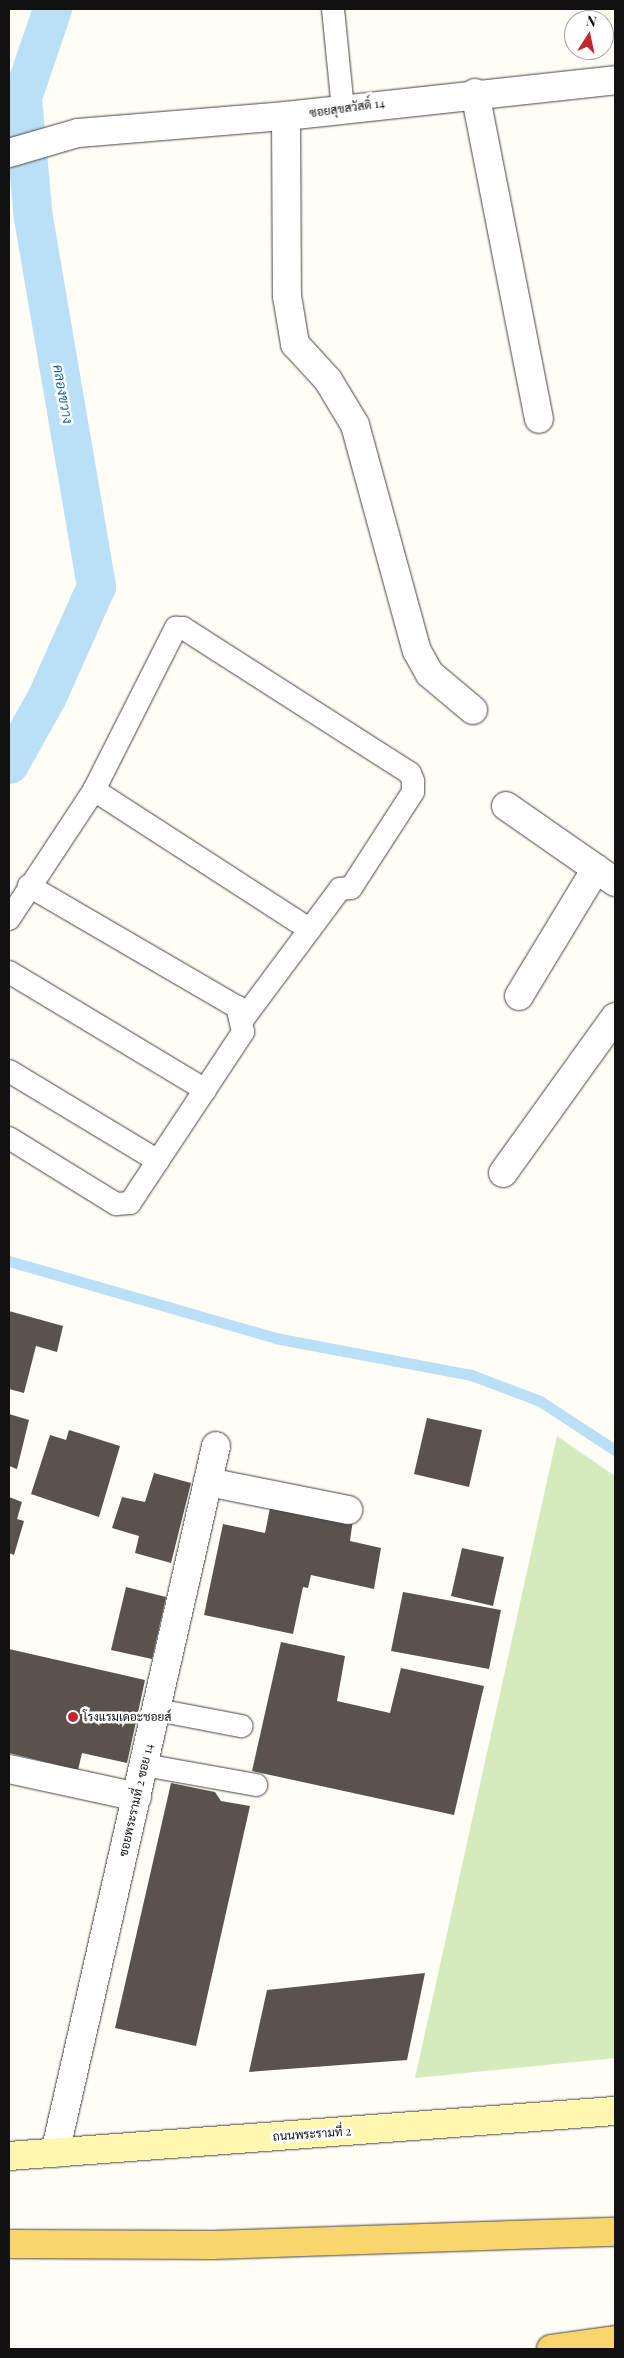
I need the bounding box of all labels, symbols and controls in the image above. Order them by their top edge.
north arrow [564,10,614,60]
text: N [585,10,598,31]
street label: ซอยสุขสวัสดิ์ 14 [308,96,386,120]
water label: คลองขวาง [50,363,76,425]
place label: โรงแรมเดอะชอยส์ [83,1710,171,1724]
marker: โรงแรมเดอะชอยส์ [67,1711,79,1723]
street label: ซอยพระรามที่ 2 ซอย 14 [116,1742,156,1858]
street label: ถนนพระรามที่ 2 [272,2124,352,2144]

